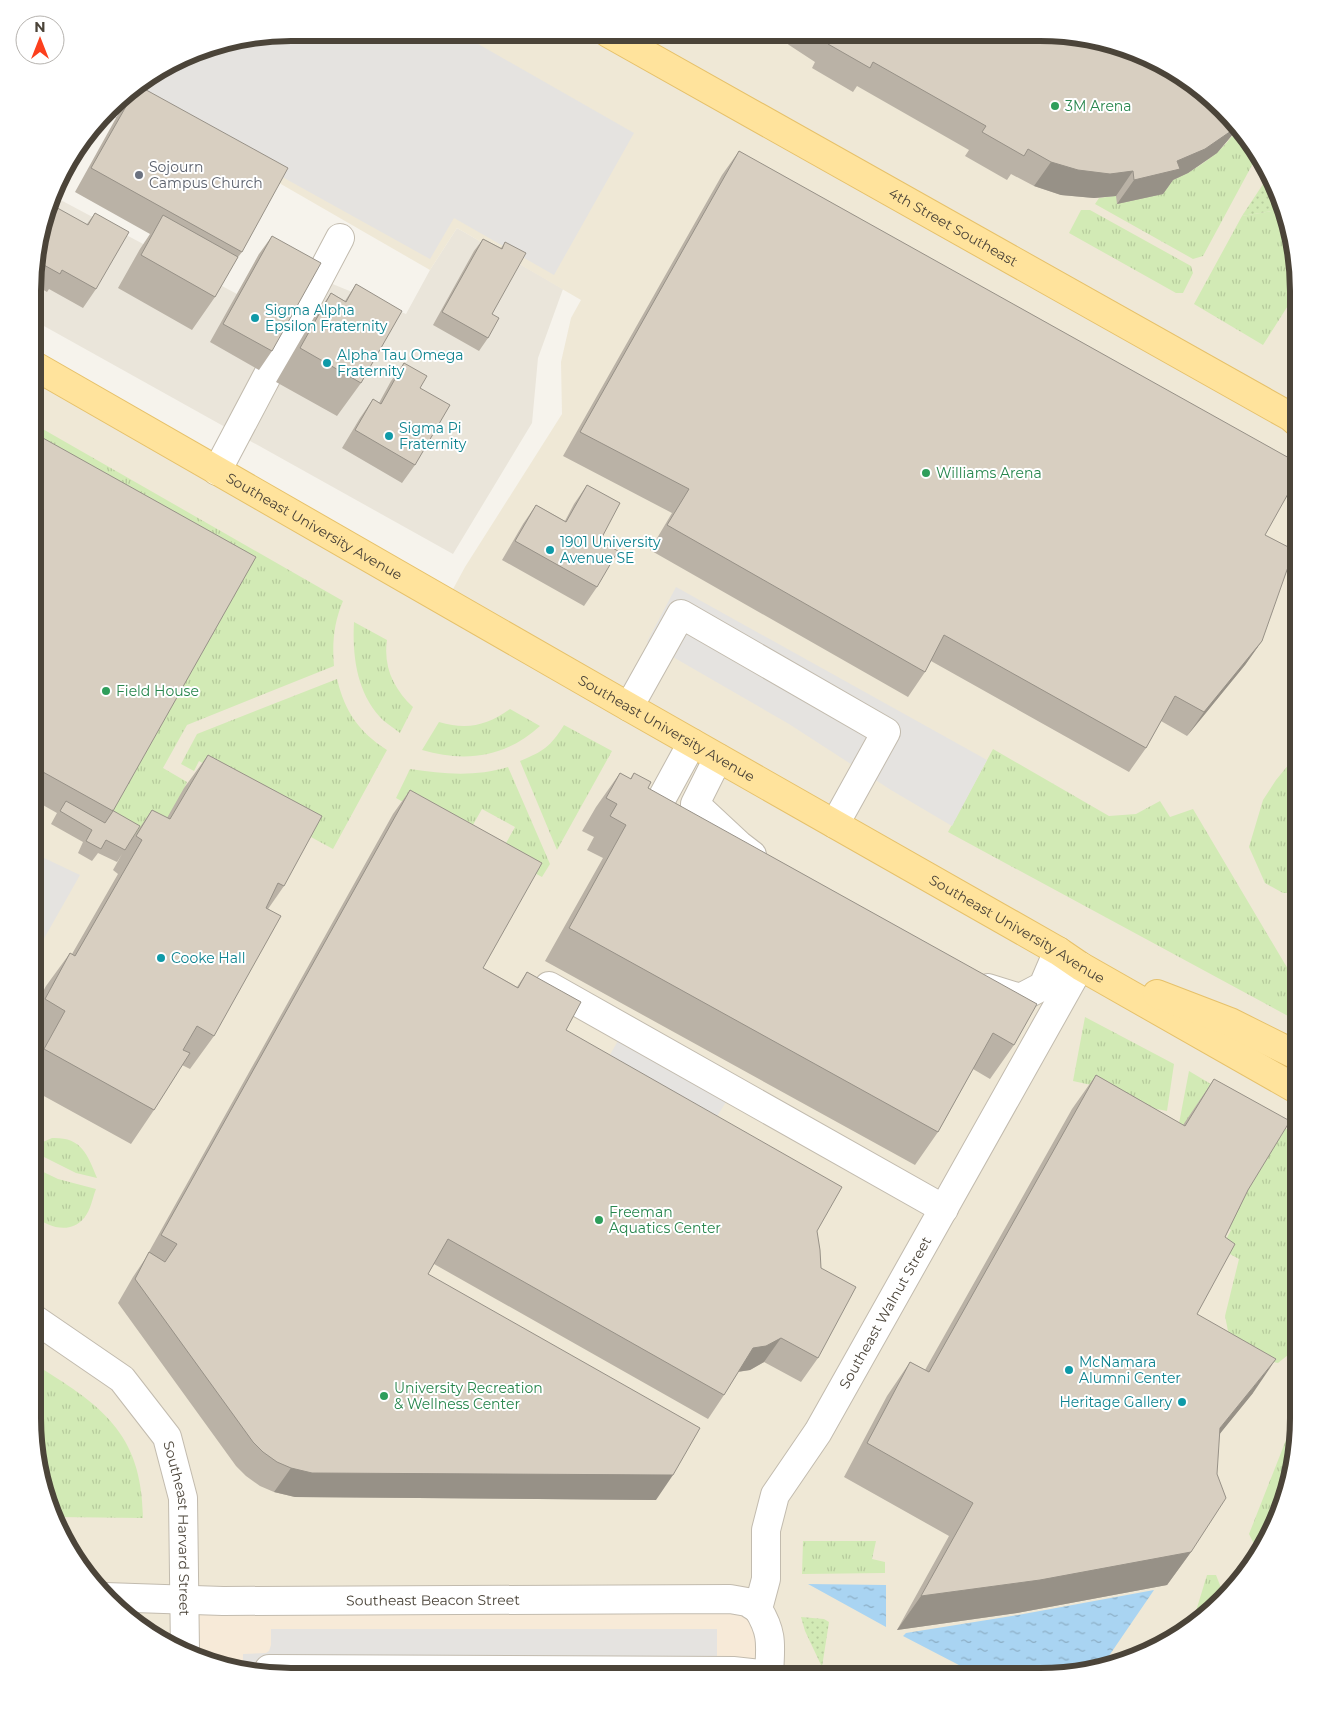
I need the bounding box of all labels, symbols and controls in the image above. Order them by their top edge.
north arrow [15,15,65,65]
text: N [34,18,46,36]
place label: 3M Arena [1065,97,1132,115]
marker: 3M Arena [1049,100,1061,112]
place label: Sojourn Campus Church [149,158,263,192]
marker: Sojourn Campus Church [133,169,145,181]
street label: 4th Street Southeast [886,184,1021,271]
place label: Sigma Alpha Epsilon Fraternity [265,301,388,335]
marker: Sigma Alpha Epsilon Fraternity [249,312,261,324]
place label: Alpha Tau Omega Fraternity [337,346,464,380]
marker: Alpha Tau Omega Fraternity [321,357,333,369]
place label: Sigma Pi Fraternity [399,419,467,453]
marker: Sigma Pi Fraternity [383,430,395,442]
place label: Williams Arena [936,464,1042,482]
marker: Williams Arena [920,467,932,479]
street label: Southeast University Avenue [223,469,406,584]
place label: 1901 University Avenue SE [560,533,661,567]
marker: 1901 University Avenue SE [544,544,556,556]
street label: Southeast University Avenue [575,671,758,786]
place label: Field House [116,682,199,700]
marker: Field House [100,685,112,697]
street label: Southeast University Avenue [926,871,1108,987]
place label: Cooke Hall [171,949,246,967]
marker: Cooke Hall [155,952,167,964]
place label: Freeman Aquatics Center [609,1203,721,1237]
marker: Freeman Aquatics Center [593,1214,605,1226]
street label: Southeast Walnut Street [835,1233,935,1392]
place label: McNamara Alumni Center [1079,1353,1181,1387]
marker: McNamara Alumni Center [1063,1364,1075,1376]
place label: University Recreation & Wellness Center [394,1379,543,1413]
marker: University Recreation & Wellness Center [378,1390,390,1402]
place label: Heritage Gallery [1059,1393,1172,1411]
marker: Heritage Gallery [1176,1396,1188,1408]
street label: Southeast Harvard Street [159,1439,194,1616]
street label: Southeast Beacon Street [346,1591,520,1610]

